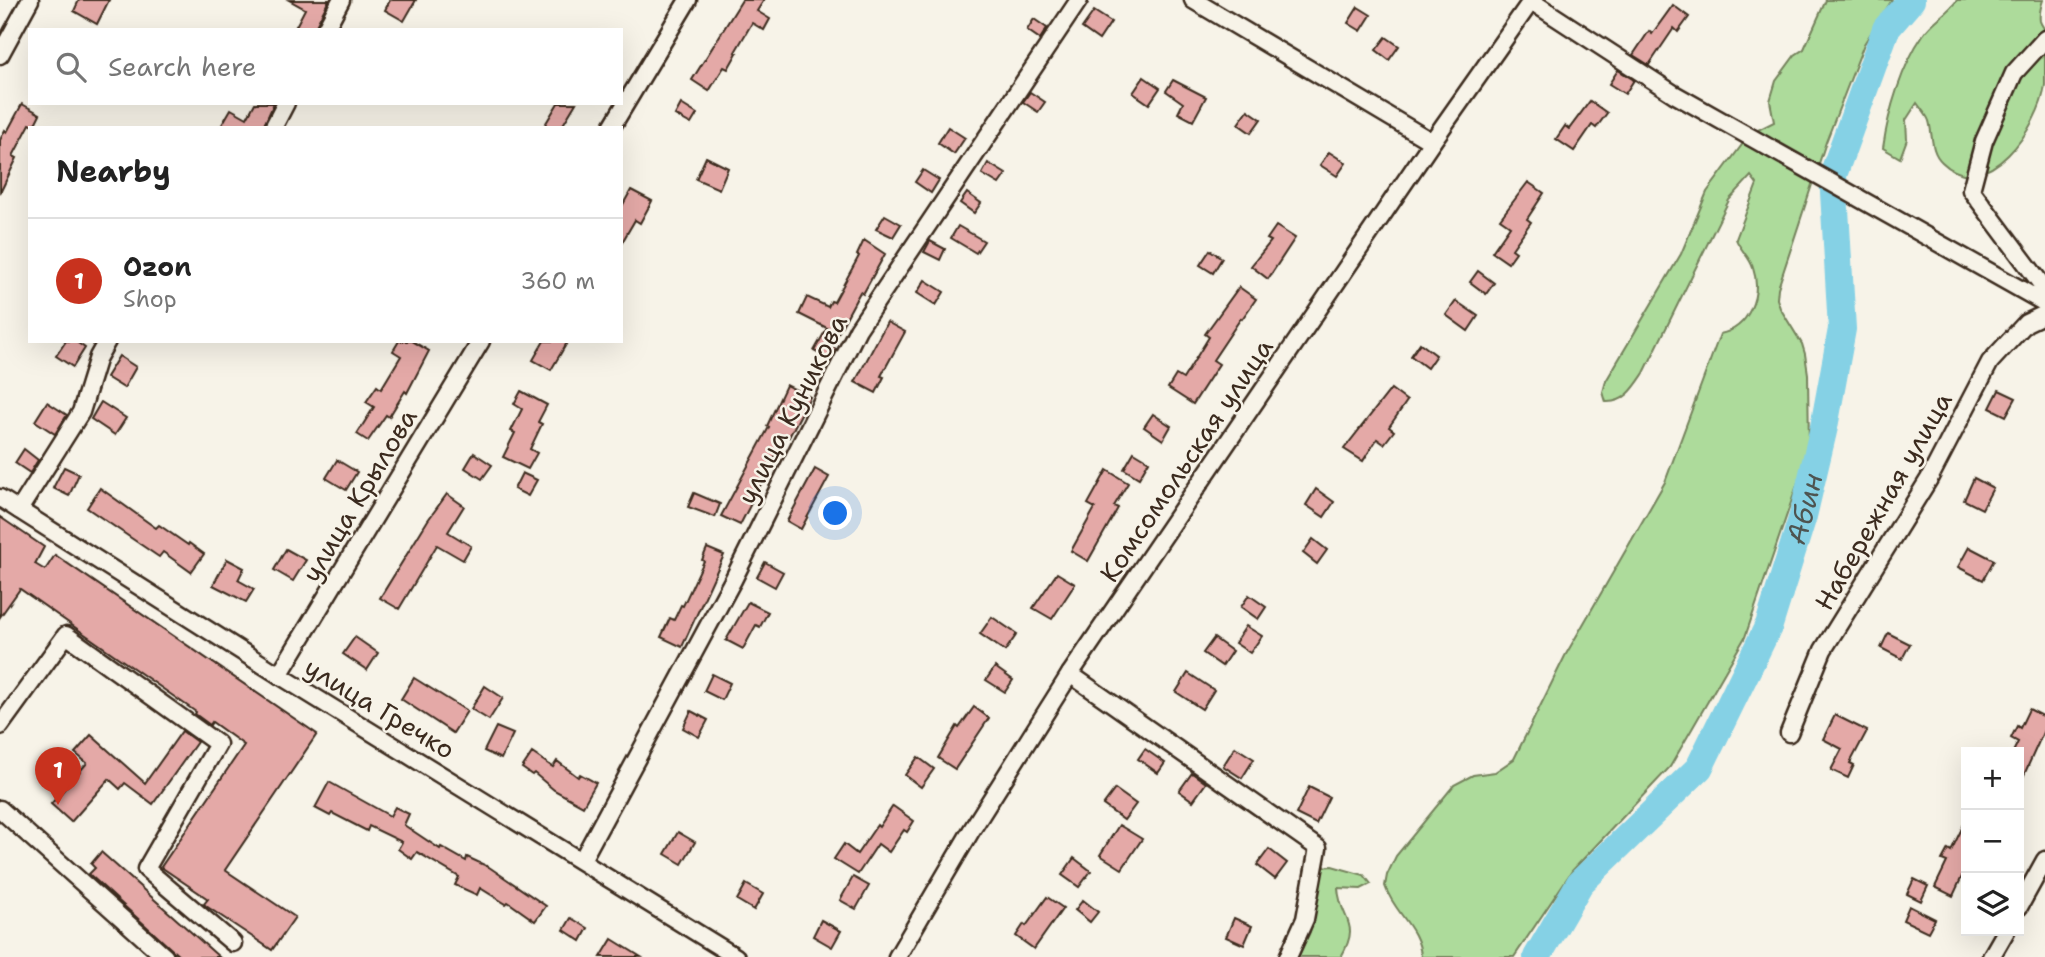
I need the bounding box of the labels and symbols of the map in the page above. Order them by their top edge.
street label: улица Куникова [729,308,855,510]
street label: Комсомольская улица [1091,331,1281,589]
street label: Набережная улица [1806,385,1960,617]
street label: улица Крылова [293,402,425,588]
water label: Абин [1776,469,1832,549]
your location [818,496,852,530]
street label: улица Гречко [298,649,462,767]
pin: 1 [35,747,81,805]

